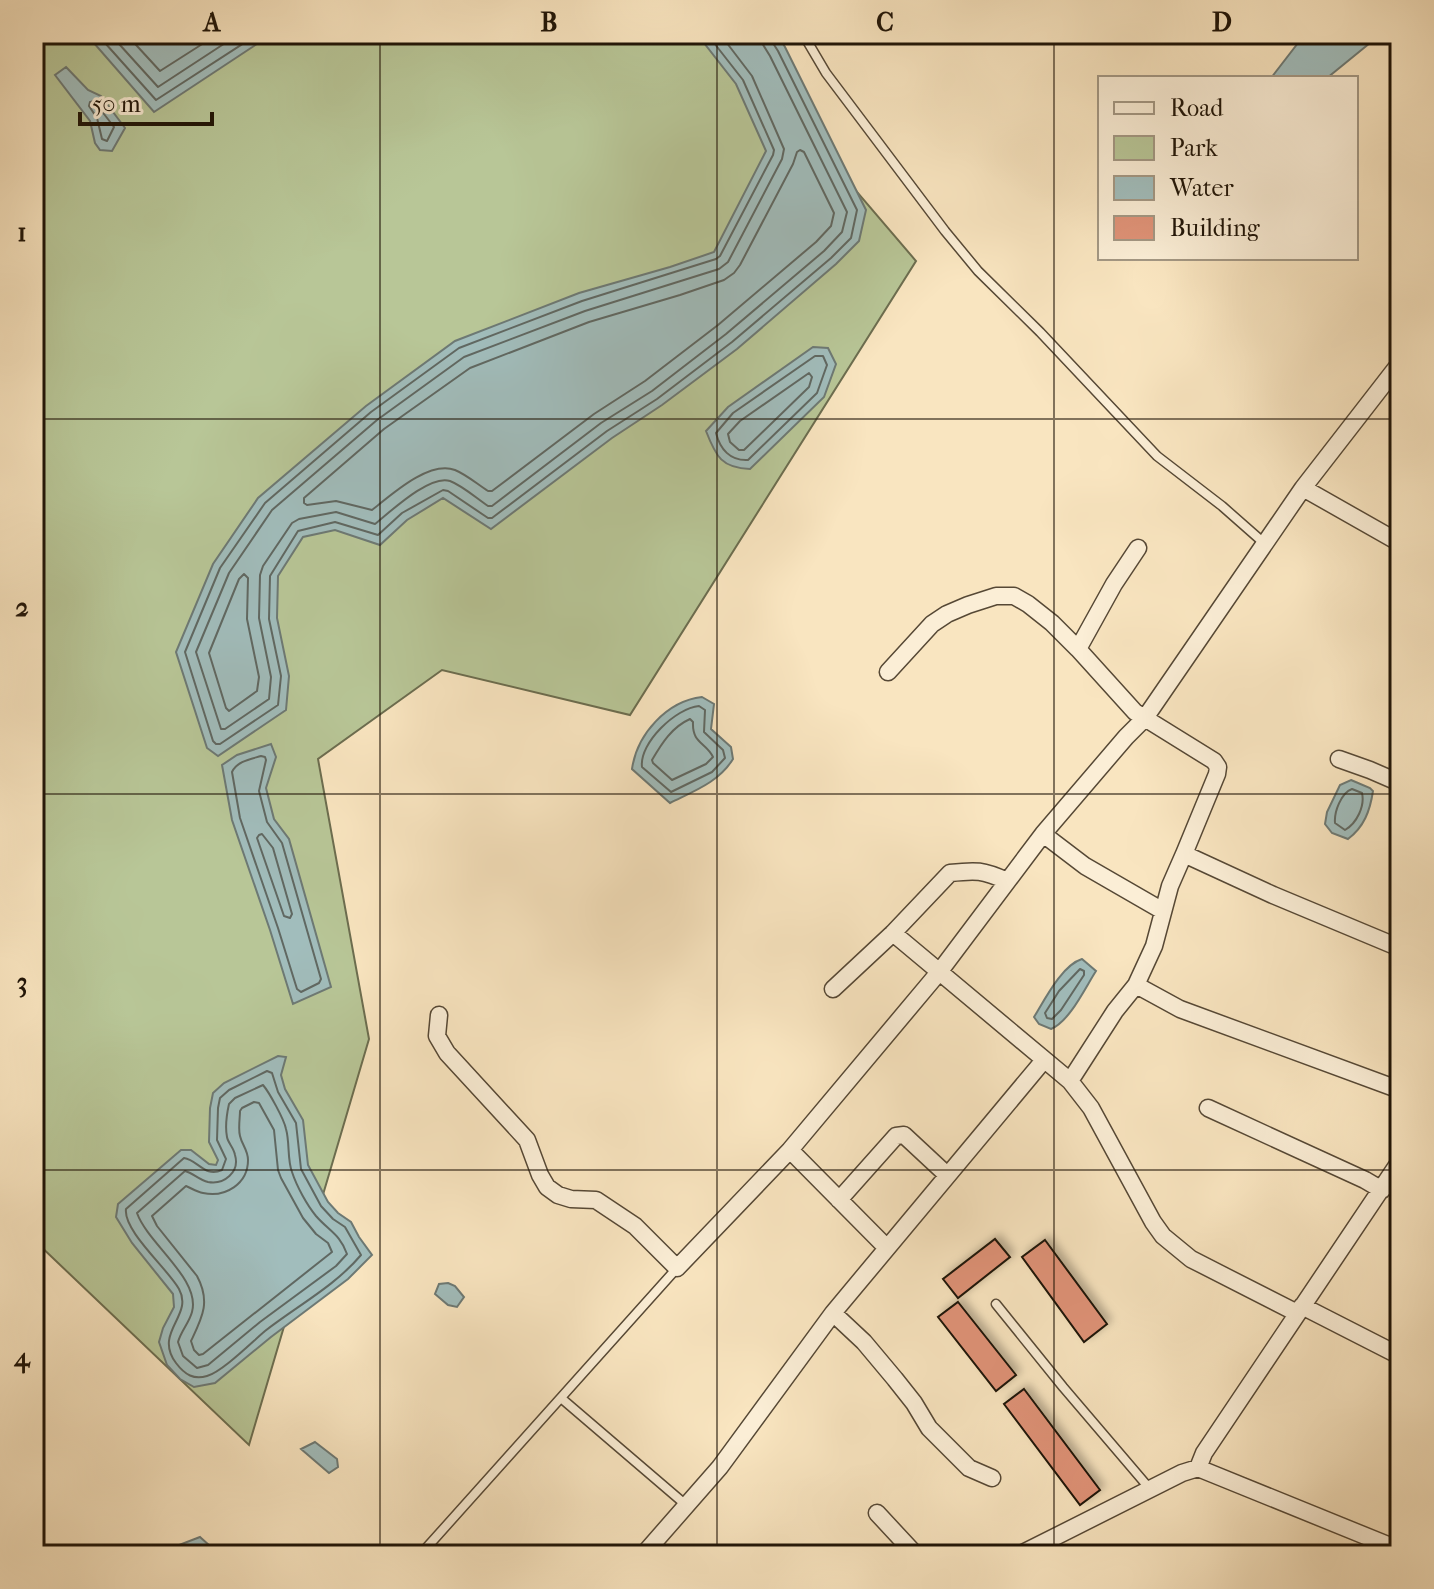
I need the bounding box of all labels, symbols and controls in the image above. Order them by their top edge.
text: A [202,7,222,38]
text: B [541,7,558,38]
text: C [876,7,894,38]
text: D [1212,7,1232,38]
scale bar [80,76,212,126]
legend [1098,76,1358,260]
text: 50 m [92,90,141,118]
text: Road [1170,94,1224,122]
text: Park [1170,134,1218,162]
text: Water [1169,174,1234,202]
text: Building [1170,214,1261,242]
text: 1 [17,217,27,248]
text: 2 [15,592,29,623]
text: 3 [17,967,27,998]
text: 4 [13,1342,31,1374]

